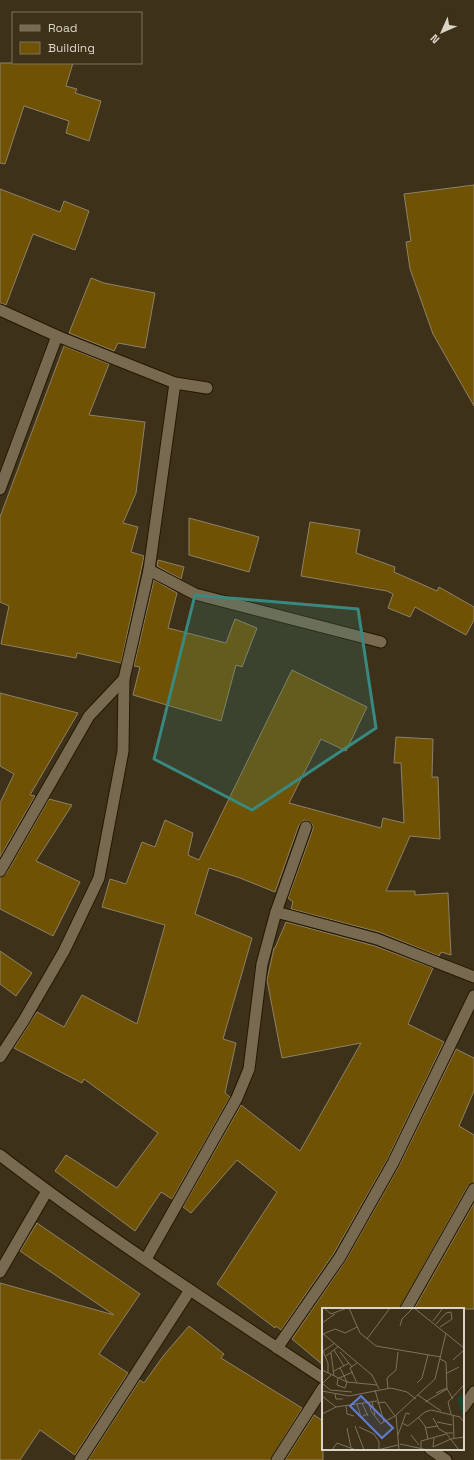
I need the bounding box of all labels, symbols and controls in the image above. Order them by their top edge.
legend [12,12,142,64]
north arrow [422,12,462,52]
text: Road [48,20,77,36]
text: N [427,32,442,47]
text: Building [48,40,95,56]
inset map [322,1308,464,1450]

